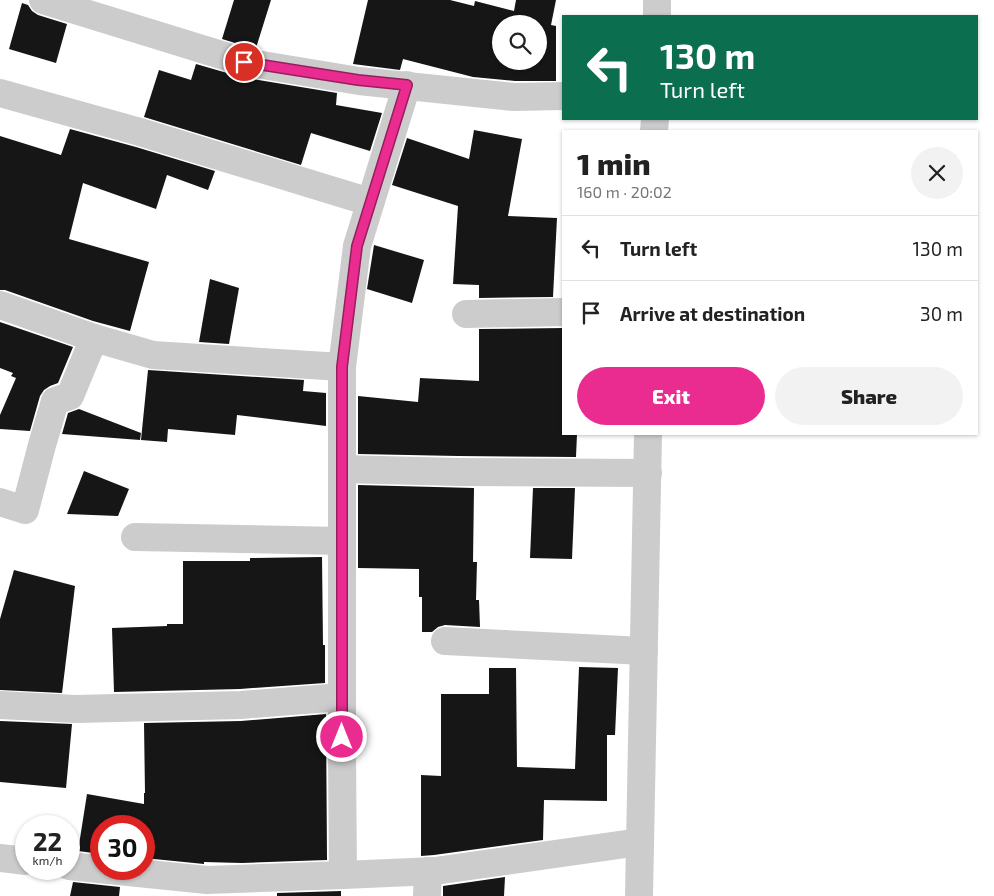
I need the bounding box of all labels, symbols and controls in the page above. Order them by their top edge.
map controls [492,15,547,70]
button: search [492,15,547,70]
text: 130 m [660,34,755,76]
icon: left [577,35,642,100]
pin [223,41,265,83]
icon: arrive [230,48,258,76]
text: Turn left [660,76,745,102]
text: 1 min [577,145,651,181]
button: close [911,147,963,199]
text: 160 m · 20:02 [577,182,672,201]
icon: left [577,234,605,262]
text: Turn left [620,237,697,260]
text: 130 m [913,237,963,260]
icon: arrive [577,299,605,327]
text: Arrive at destination [620,302,805,325]
text: 30 m [920,302,963,325]
button: Exit [577,367,765,425]
button: Share [775,367,963,425]
position arrow [315,710,367,762]
speed limit sign: 30 [90,815,155,880]
text: 22 [33,826,62,856]
text: km/h [33,853,62,867]

